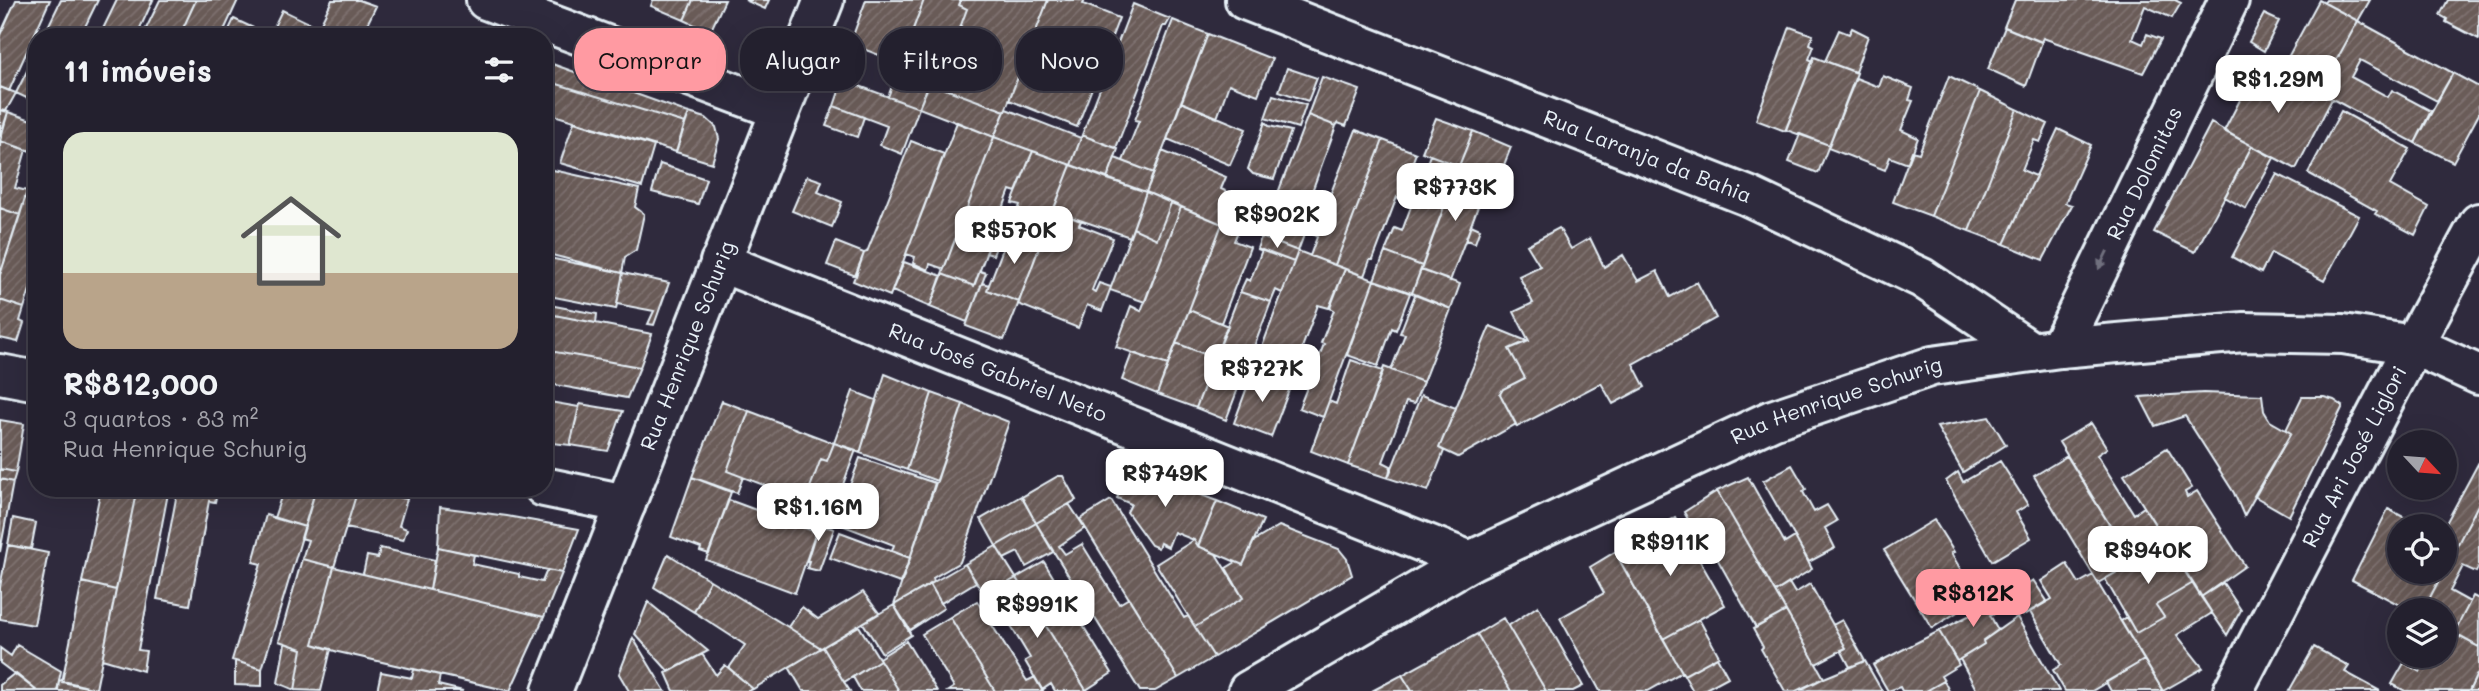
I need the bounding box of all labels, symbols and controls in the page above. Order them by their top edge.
chip: Comprar [574,28,726,91]
chip: Alugar [740,28,865,91]
chip: Filtros [879,28,1002,91]
chip: Novo [1016,28,1123,91]
text: 11 imóveis [63,50,212,90]
icon: filters [480,51,518,89]
pin: R$1.29M [2213,55,2343,115]
text: R$1.29M [2232,63,2324,93]
street label: Rua Dolomitas [2100,102,2187,244]
street label: Rua Laranja da Bahia [1540,103,1756,208]
pin: R$773K [1398,164,1512,223]
text: R$773K [1413,171,1497,201]
icon: home [228,178,354,304]
pin: R$902K [1220,190,1334,250]
text: R$902K [1234,198,1320,228]
pin: R$570K [957,206,1071,266]
text: R$570K [971,214,1057,244]
street label: Rua Henrique Schurig [633,237,740,454]
one-way arrow [2097,250,2108,270]
street label: Rua José Gabriel Neto [885,316,1112,427]
pin: R$727K [1205,344,1319,404]
street label: Rua Henrique Schurig [1726,350,1944,449]
text: R$727K [1220,352,1304,382]
street label: Rua Ari José Liglori [2295,361,2412,552]
text: R$812,000 [63,363,218,403]
text: 3 quartos · 83 m² [63,403,259,433]
north arrow [2387,430,2457,500]
map controls [2387,430,2457,668]
text: Rua Henrique Schurig [63,433,307,463]
pin: R$749K [1108,449,1222,509]
text: R$749K [1122,457,1208,487]
pin: R$1.16M [753,484,883,543]
text: R$1.16M [773,491,863,521]
button: locate [2387,514,2457,584]
pin: R$911K [1613,518,1727,578]
text: R$911K [1630,526,1710,556]
pin: R$940K [2091,526,2205,586]
text: R$940K [2104,534,2192,564]
pin: R$812K [1916,570,2030,629]
text: R$812K [1932,577,2014,607]
pin: R$991K [980,580,1094,640]
text: R$991K [995,588,1079,618]
button: layers [2387,598,2457,668]

